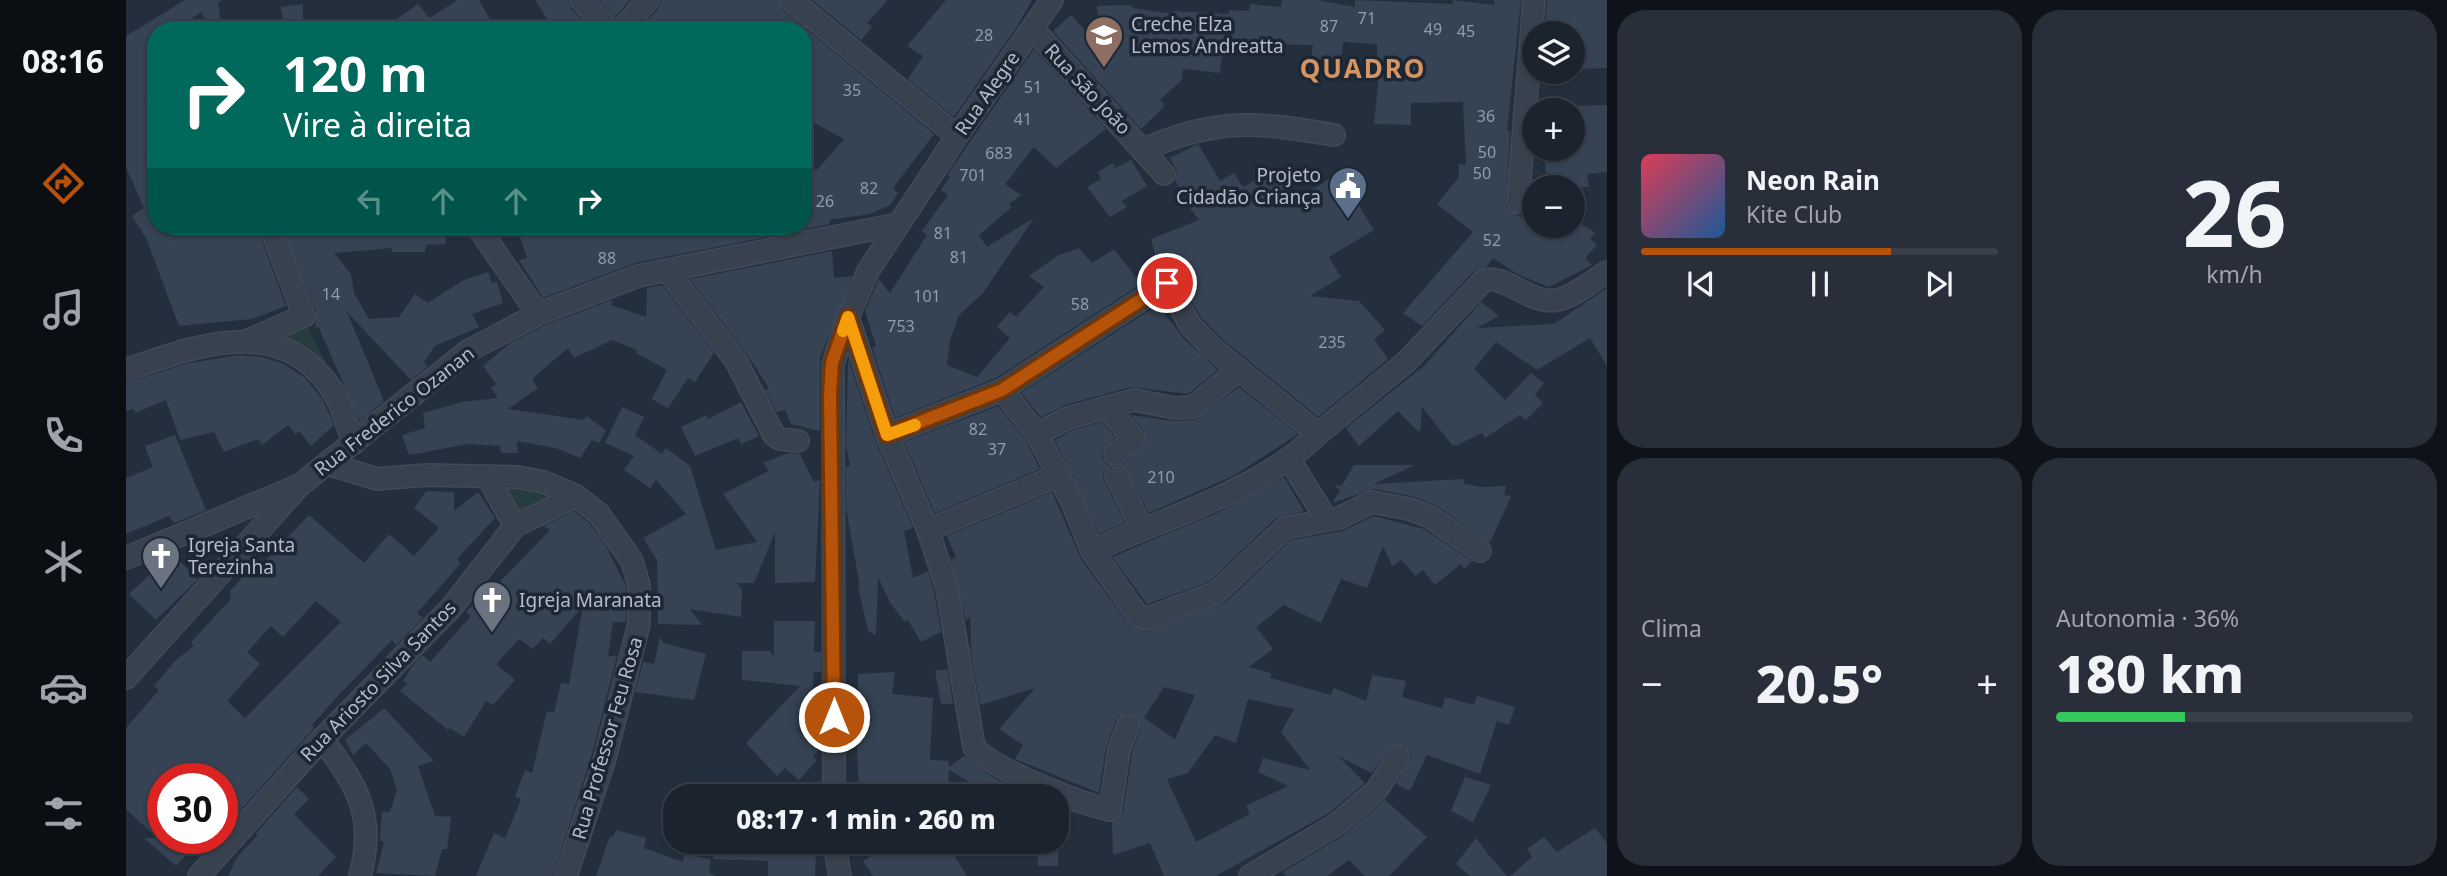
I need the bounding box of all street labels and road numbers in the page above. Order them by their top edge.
street label: Rua São João [1039,38,1137,140]
street label: Rua Alegre [949,46,1025,140]
street label: Rua Frederico Ozanan [309,340,479,482]
street label: Rua Ariosto Silva Santos [294,595,462,767]
street label: Rua Professor Feu Rosa [566,634,648,842]

